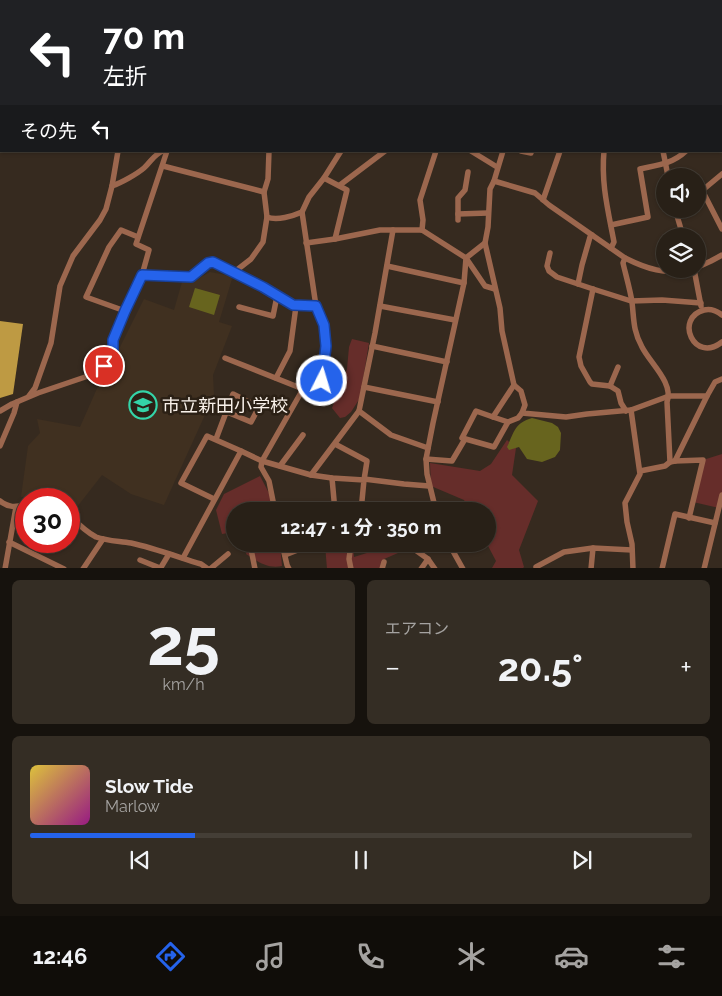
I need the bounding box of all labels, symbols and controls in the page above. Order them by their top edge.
text: 70 m [103,16,185,57]
icon: left [20,20,85,85]
text: 左折 [103,63,147,89]
icon: left [87,115,115,143]
text: その先 [20,120,77,142]
map controls [656,168,706,278]
button: sound [656,168,706,218]
button: layers [656,228,706,278]
pin [83,345,125,387]
icon: arrive [90,352,118,380]
position arrow [295,354,347,406]
school or university icon: 市立新田小学校 [128,390,158,420]
place label: 市立新田小学校 [162,395,288,416]
speed limit sign: 30 [15,488,80,553]
text: 12:47 · 1 分 · 350 m [280,516,442,538]
text: 25 [147,604,220,680]
text: エアコン [385,619,449,638]
text: 20.5° [498,645,583,690]
text: − [385,651,400,684]
text: + [680,651,692,684]
text: km/h [162,675,205,694]
text: Slow Tide [105,775,194,797]
text: Marlow [105,797,160,816]
icon: previous [126,846,154,874]
icon: pause [347,846,375,874]
icon: next [568,846,596,874]
icon: directions [153,939,188,974]
icon: music [253,939,288,974]
icon: phone [353,939,388,974]
icon: climate [454,939,489,974]
icon: car [554,939,589,974]
icon: filters [654,939,689,974]
text: 12:46 [33,943,87,969]

